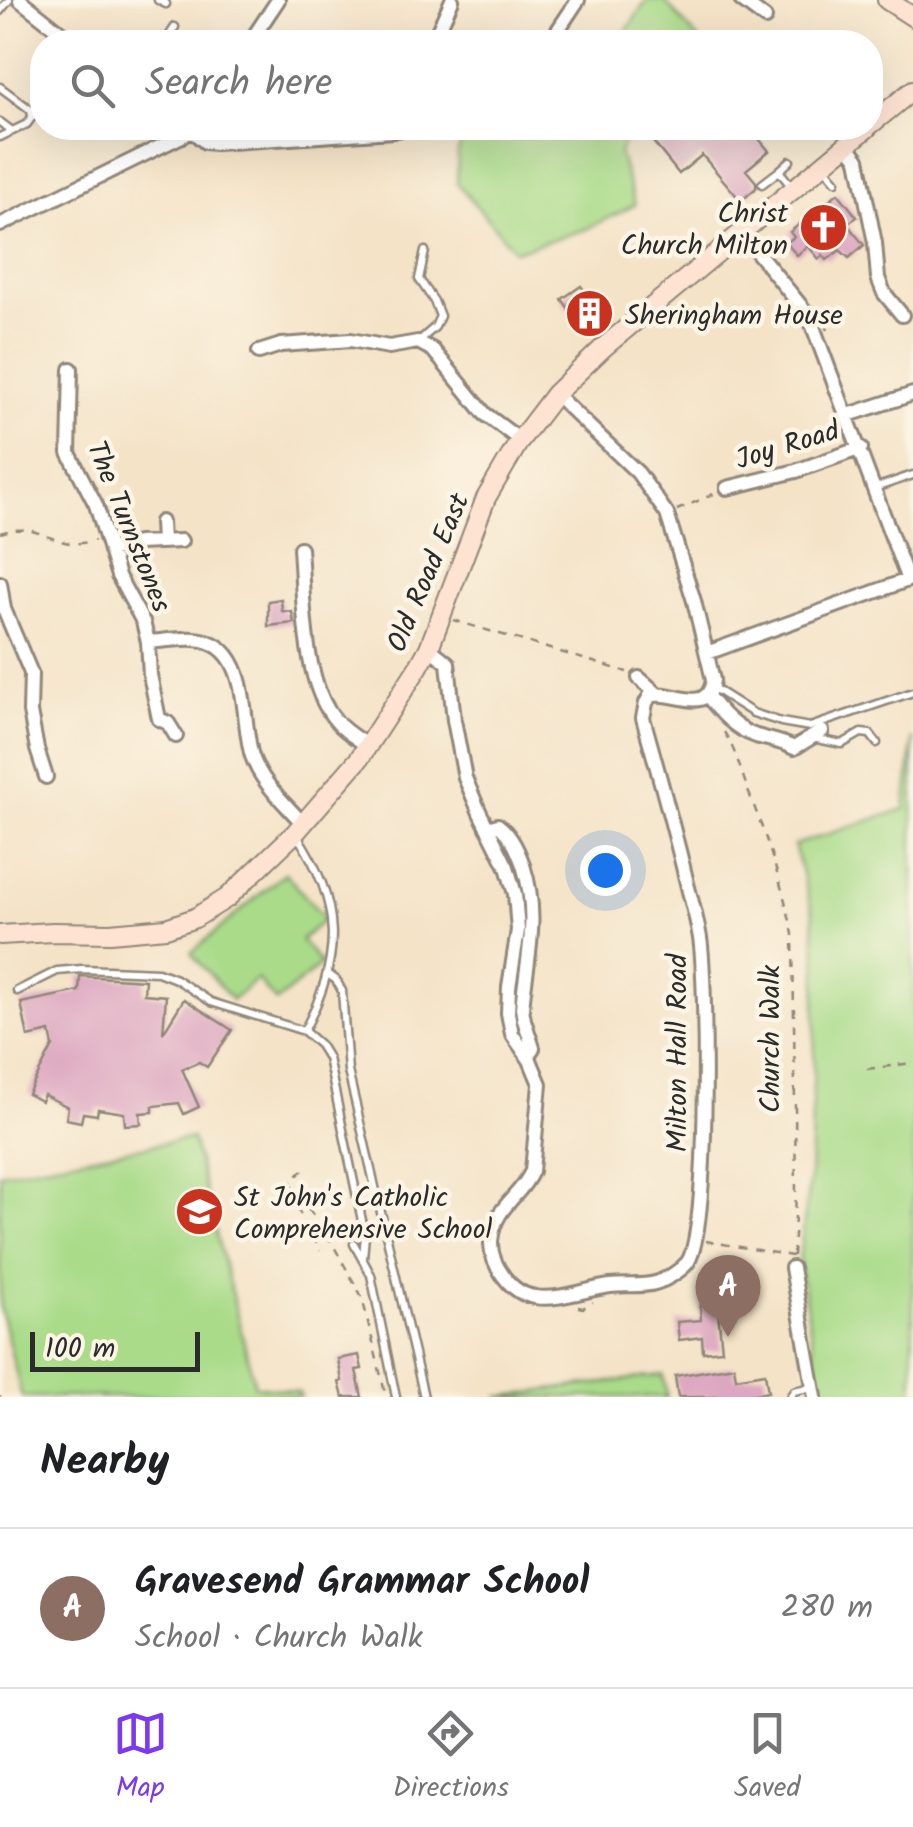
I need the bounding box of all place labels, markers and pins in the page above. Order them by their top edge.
place label: Christ Church Milton [621,192,789,269]
church icon: Christ Church Milton [797,202,849,254]
building icon: Sheringham House [564,288,616,340]
place label: Sheringham House [625,294,843,339]
place label: St John's Catholic Comprehensive School [234,1176,492,1253]
school or university icon: St John's Catholic Comprehensive School [173,1186,225,1238]
pin: A [696,1254,760,1337]

